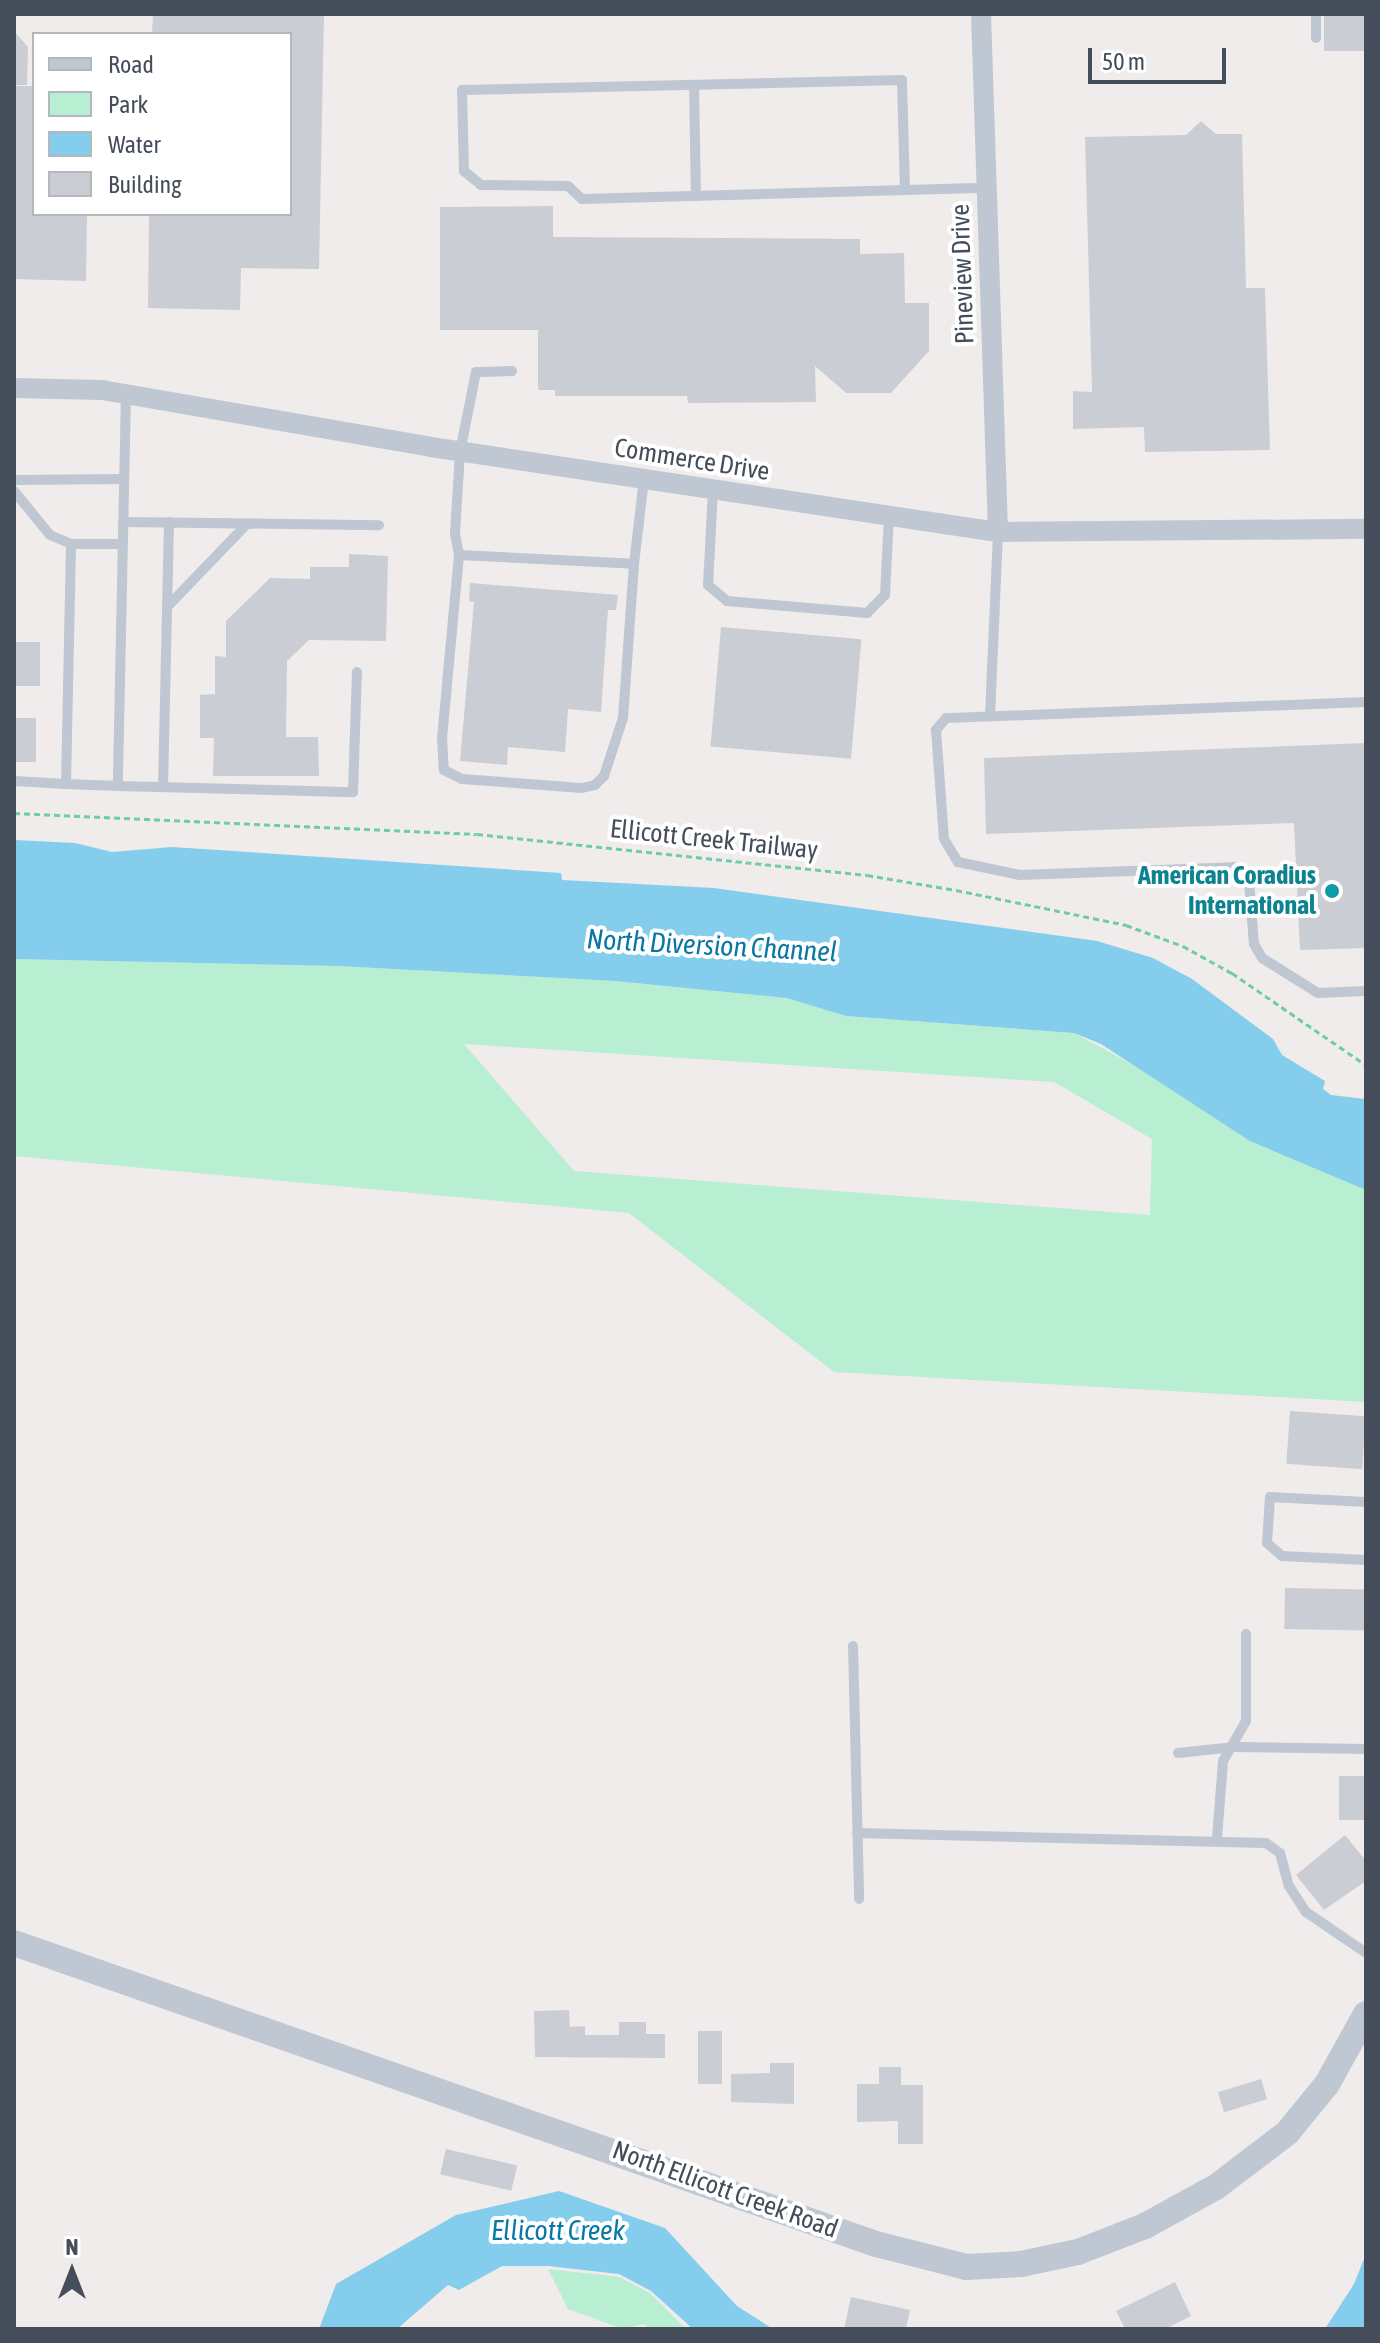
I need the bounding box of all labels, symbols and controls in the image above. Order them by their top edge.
legend [32,32,292,216]
scale bar [1092,32,1230,82]
text: 50 m [1102,48,1145,75]
text: Road [108,51,154,78]
text: Park [108,91,148,118]
text: Water [108,131,161,158]
text: Building [108,171,181,198]
street label: Pineview Drive [945,203,981,345]
street label: Commerce Drive [612,432,772,488]
street label: Ellicott Creek Trailway [609,814,819,866]
place label: American Coradius International [1138,860,1316,922]
marker: American Coradius International [1323,882,1341,900]
water label: North Diversion Channel [586,922,838,968]
street label: North Ellicott Creek Road [608,2135,842,2245]
water label: Ellicott Creek [491,2213,625,2247]
north arrow [32,2231,112,2311]
text: N [66,2234,78,2260]

